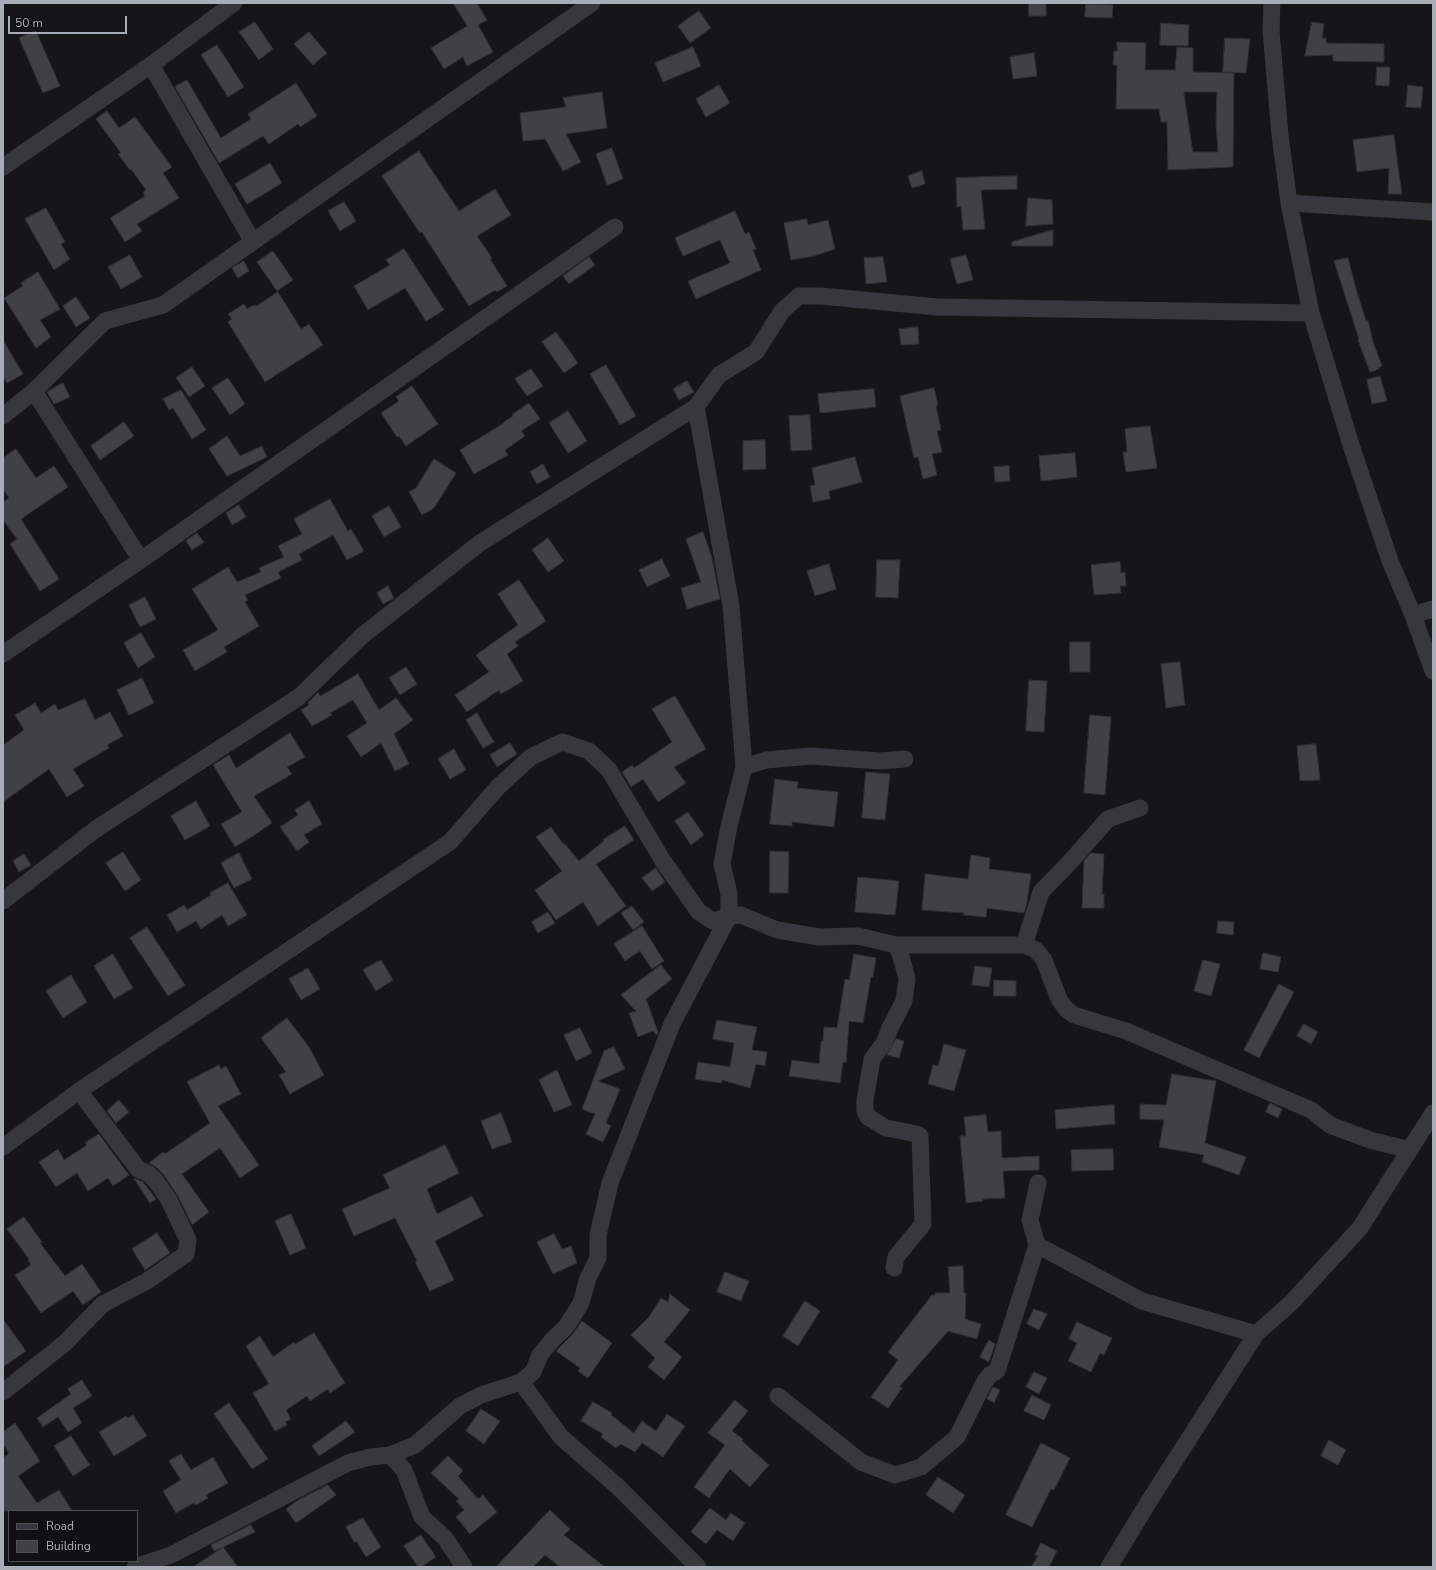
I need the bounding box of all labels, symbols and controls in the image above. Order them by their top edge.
scale bar [10,8,129,34]
text: 50 m [15,15,43,31]
legend [8,1510,138,1562]
text: Road [46,1518,74,1534]
text: Building [46,1538,91,1554]

